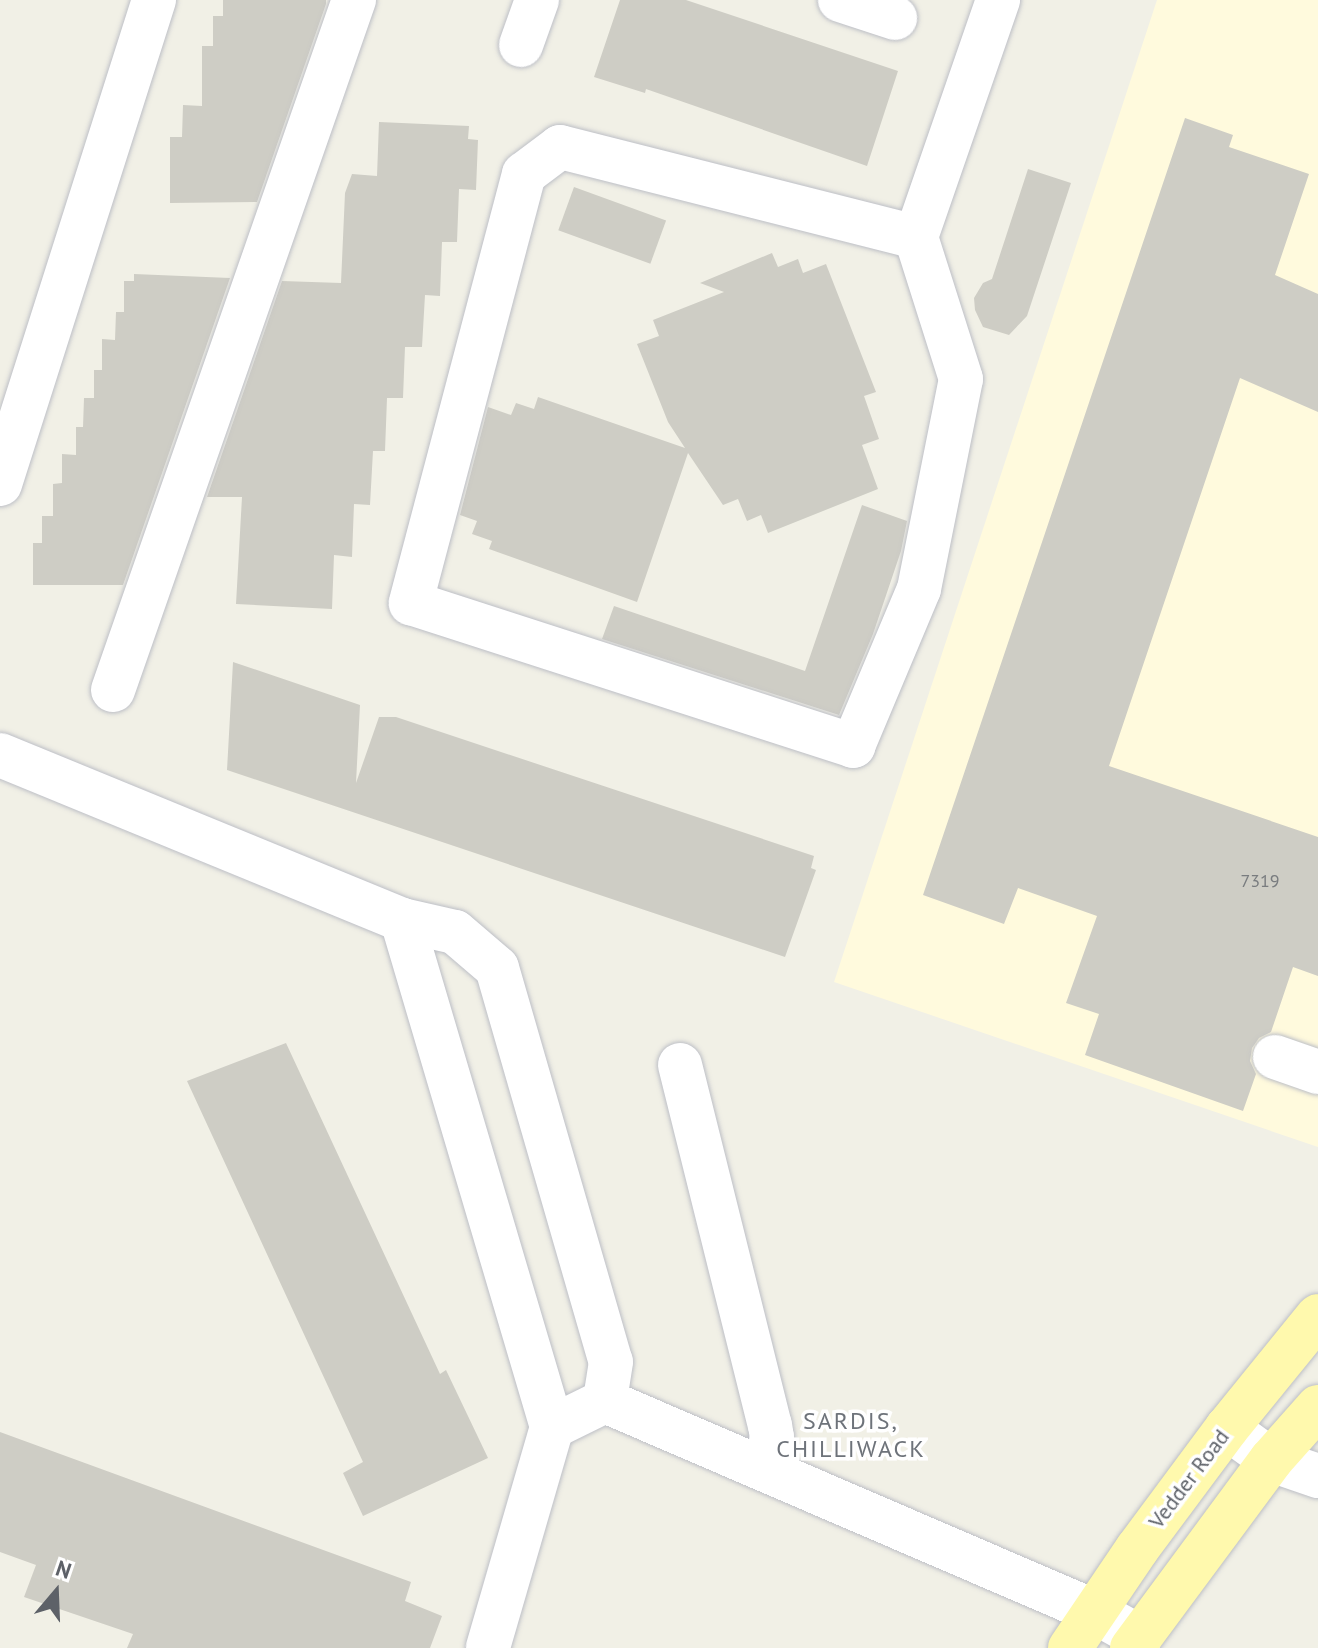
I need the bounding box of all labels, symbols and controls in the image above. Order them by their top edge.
house number: 7319 [1240,870,1280,892]
district label: SARDIS, CHILLIWACK [776,1407,926,1463]
street label: Vedder Road [1143,1424,1235,1534]
north arrow [16,1552,96,1632]
text: N [52,1554,75,1585]

